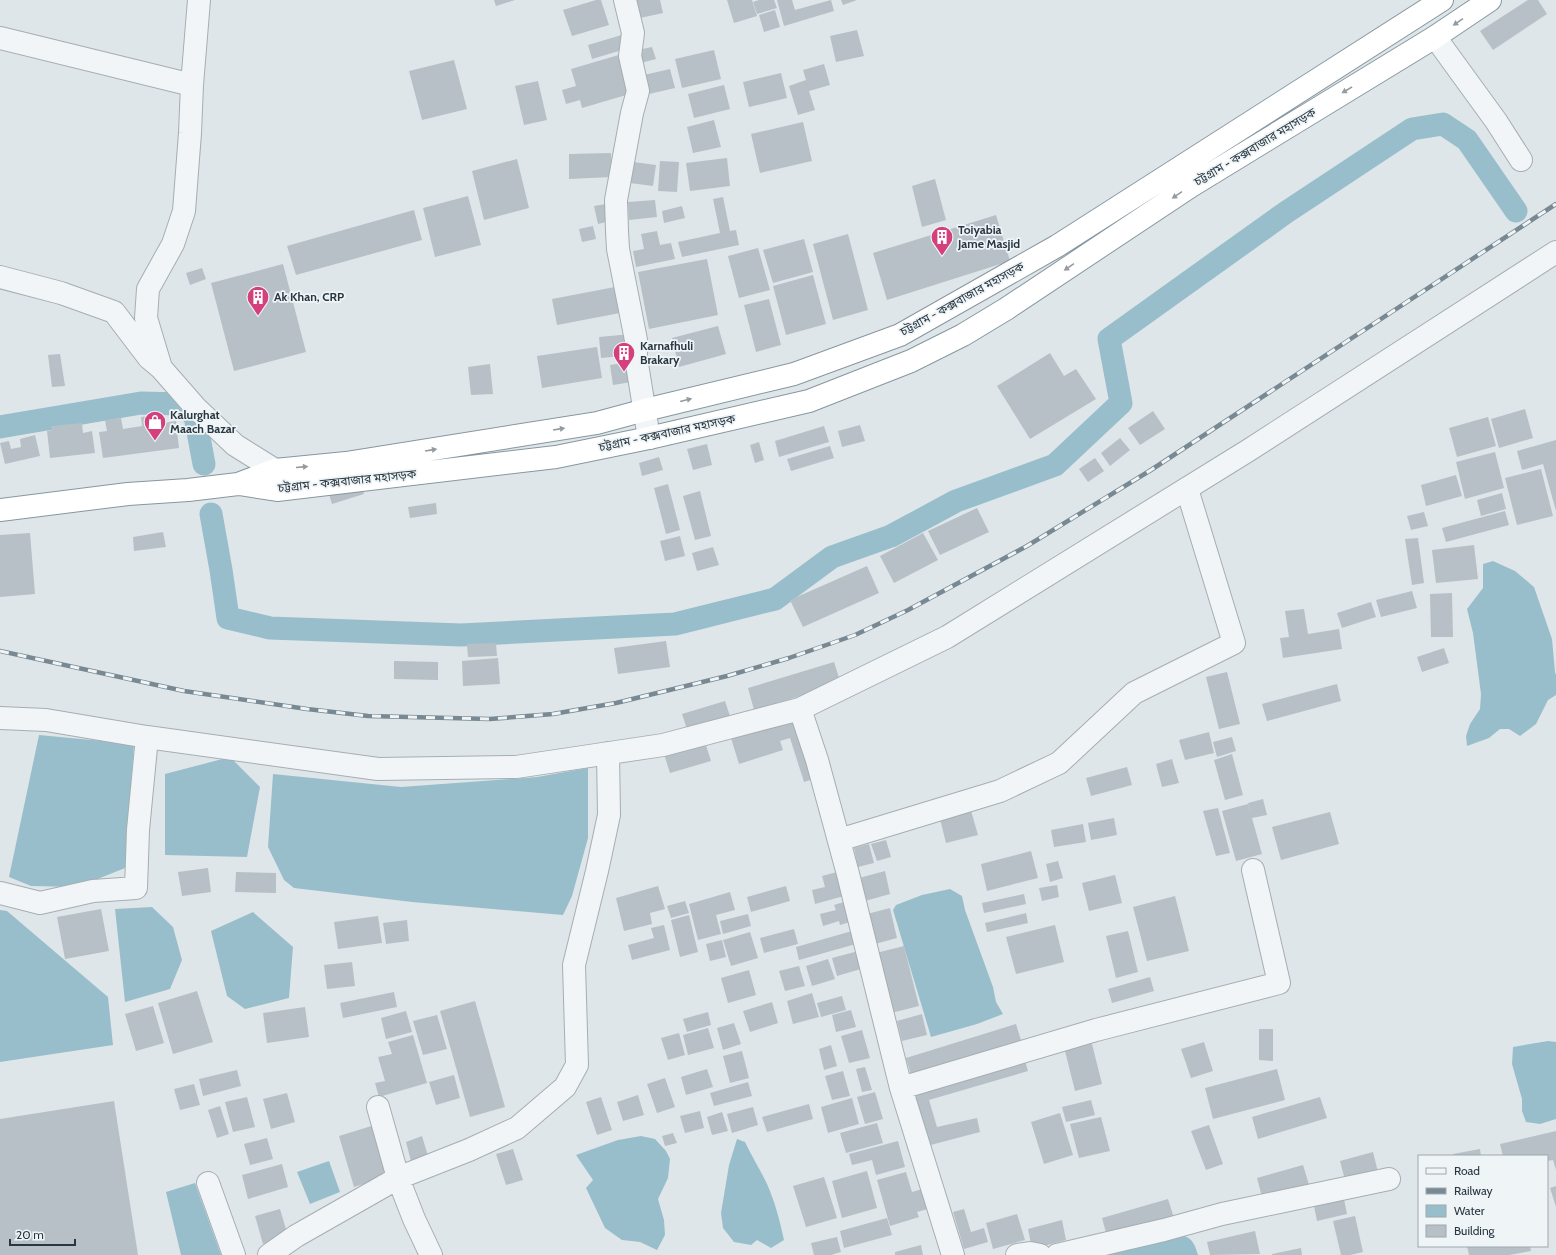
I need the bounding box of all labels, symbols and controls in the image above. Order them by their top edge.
one-way arrow [1452,18,1464,25]
one-way arrow [1341,87,1353,94]
street label: চট্টগ্রাম - কক্সবাজার মহাসড়ক [1190,104,1319,189]
one-way arrow [1172,191,1182,199]
place label: Toiyabia Jame Masjid [957,222,1020,251]
building icon: Toiyabia Jame Masjid [929,224,955,257]
street label: চট্টগ্রাম - কক্সবাজার মহাসড়ক [896,258,1027,339]
one-way arrow [1064,263,1074,271]
building icon: Ak Khan, CRP [245,284,271,317]
place label: Ak Khan, CRP [274,289,344,304]
place label: Karnafhuli Brakary [640,338,693,367]
building icon: Karnafhuli Brakary [611,340,637,373]
one-way arrow [680,397,692,403]
place label: Kalurghat Maach Bazar [170,407,236,436]
shop icon: Kalurghat Maach Bazar [142,409,168,442]
street label: চট্টগ্রাম - কক্সবাজার মহাসড়ক [596,411,737,455]
one-way arrow [553,426,565,432]
one-way arrow [425,447,437,453]
one-way arrow [296,464,308,471]
street label: চট্টগ্রাম - কক্সবাজার মহাসড়ক [276,466,417,495]
legend [1418,1155,1548,1247]
text: Road [1454,1163,1480,1178]
text: Railway [1454,1183,1492,1198]
text: Water [1454,1203,1485,1218]
scale bar [10,1221,75,1247]
text: Building [1454,1223,1496,1238]
text: 20 m [16,1227,44,1242]

